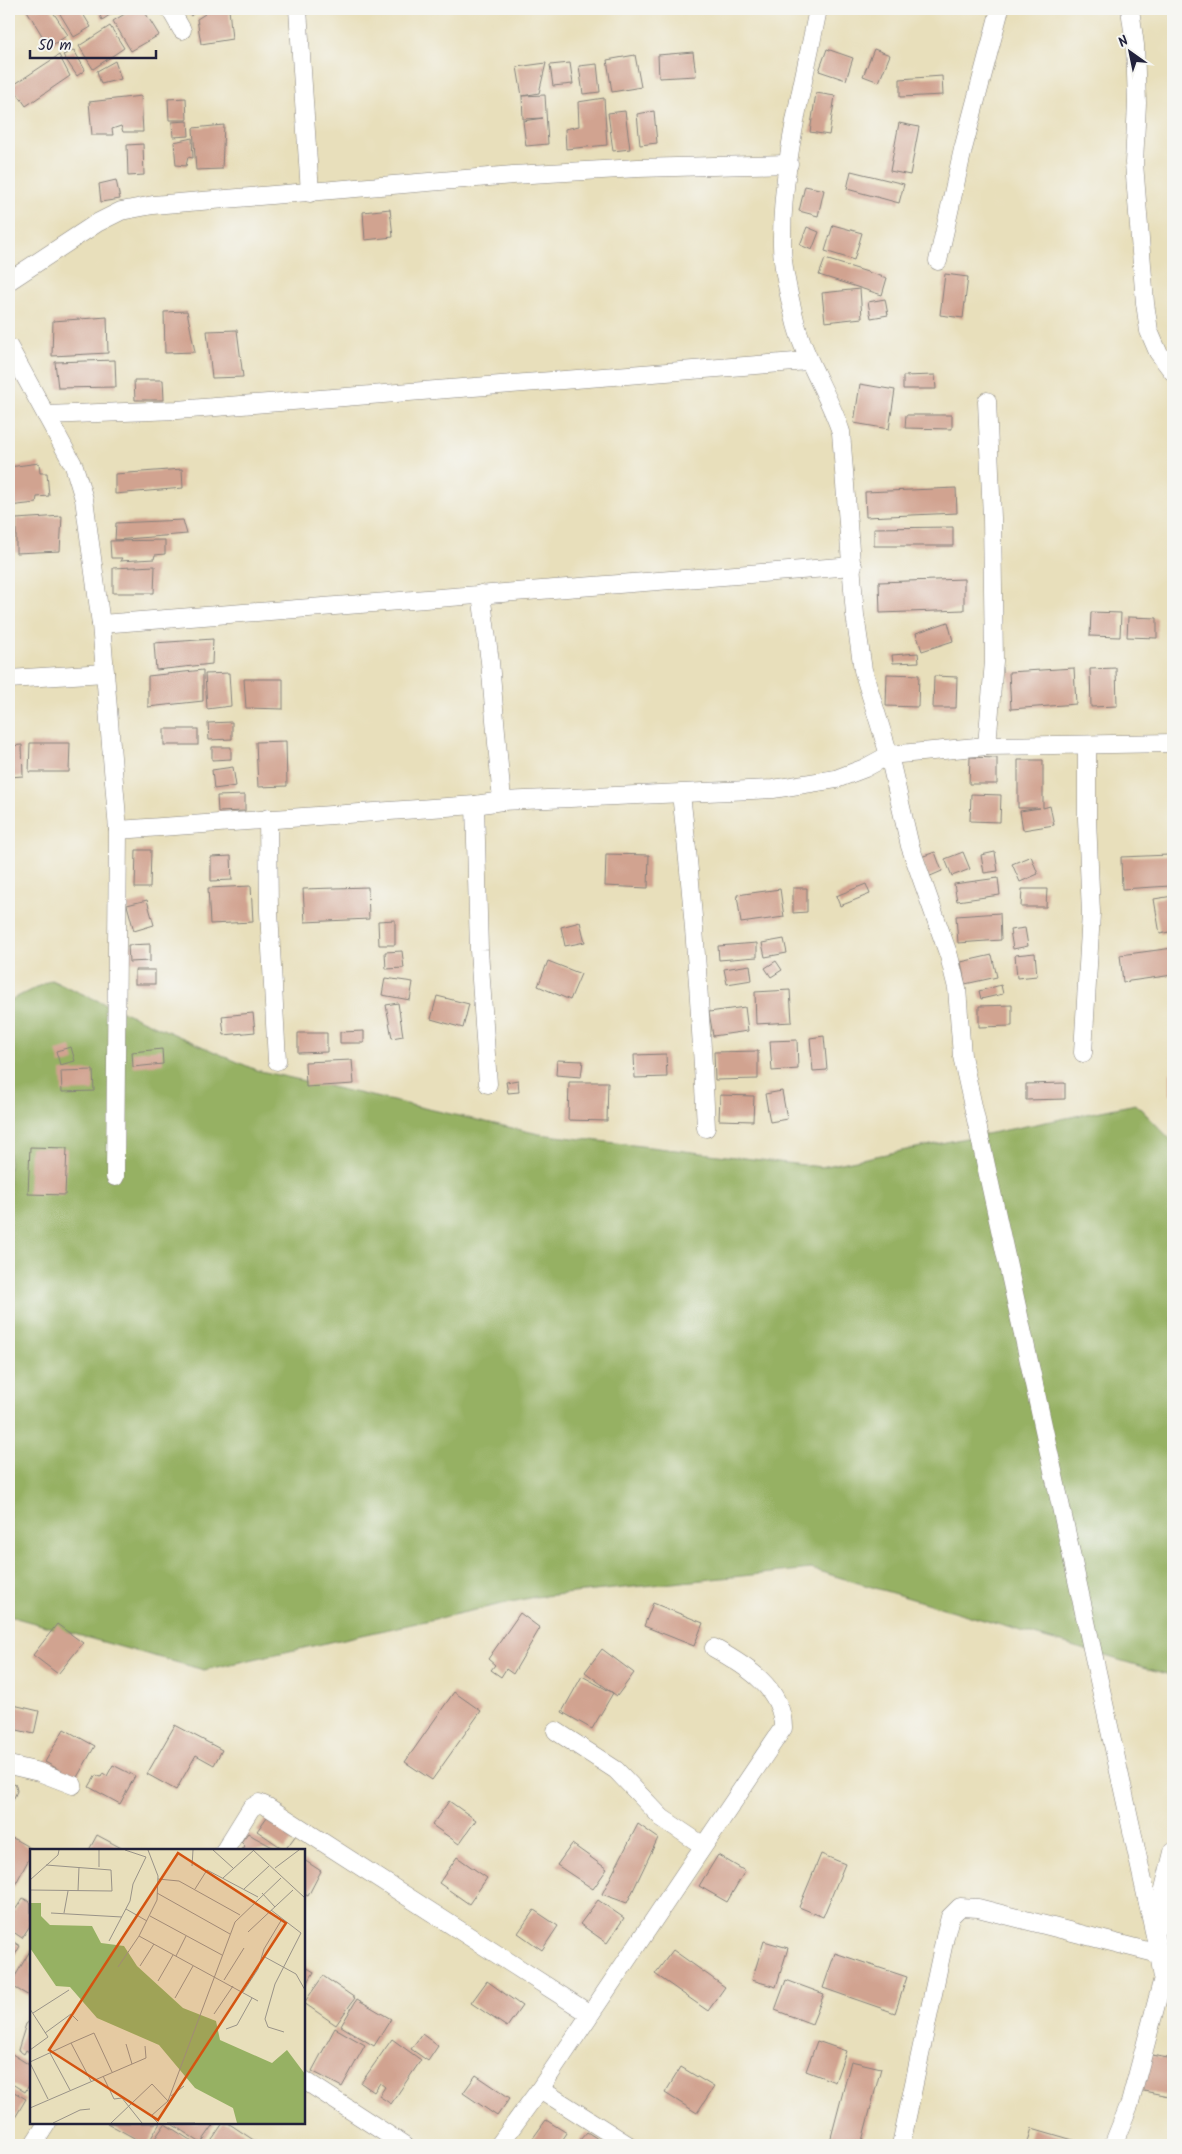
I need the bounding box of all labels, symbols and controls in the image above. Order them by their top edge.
scale bar [30,28,156,60]
north arrow [1104,28,1154,78]
text: N [1114,30,1133,54]
text: 50 m [38,34,72,58]
inset map [30,1849,305,2124]

